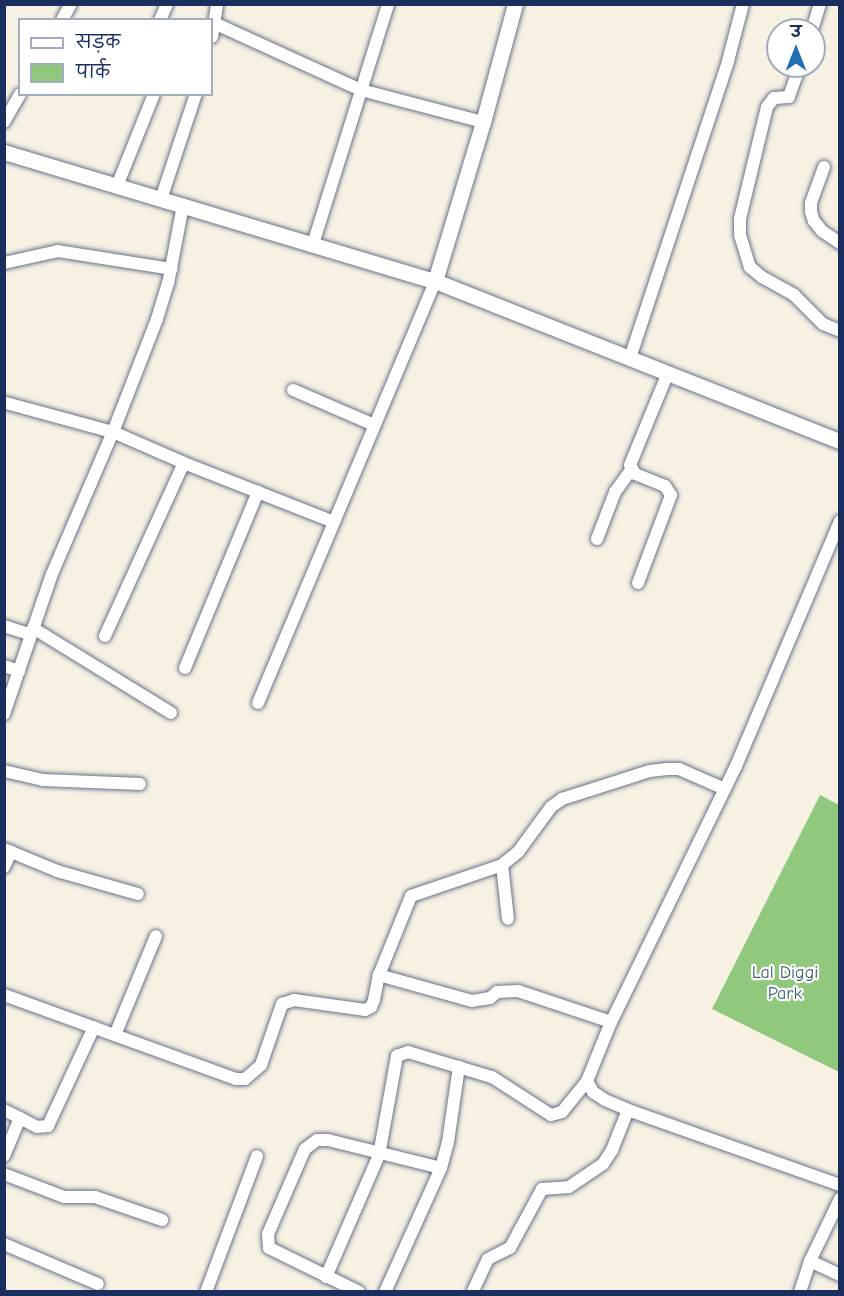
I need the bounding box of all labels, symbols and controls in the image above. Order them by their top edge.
legend [18,18,213,96]
north arrow [766,18,826,78]
text: उ [791,23,801,41]
text: सड़क [76,32,120,53]
text: पार्क [76,62,110,83]
park label: Lal Diggi Park [752,963,818,1006]

